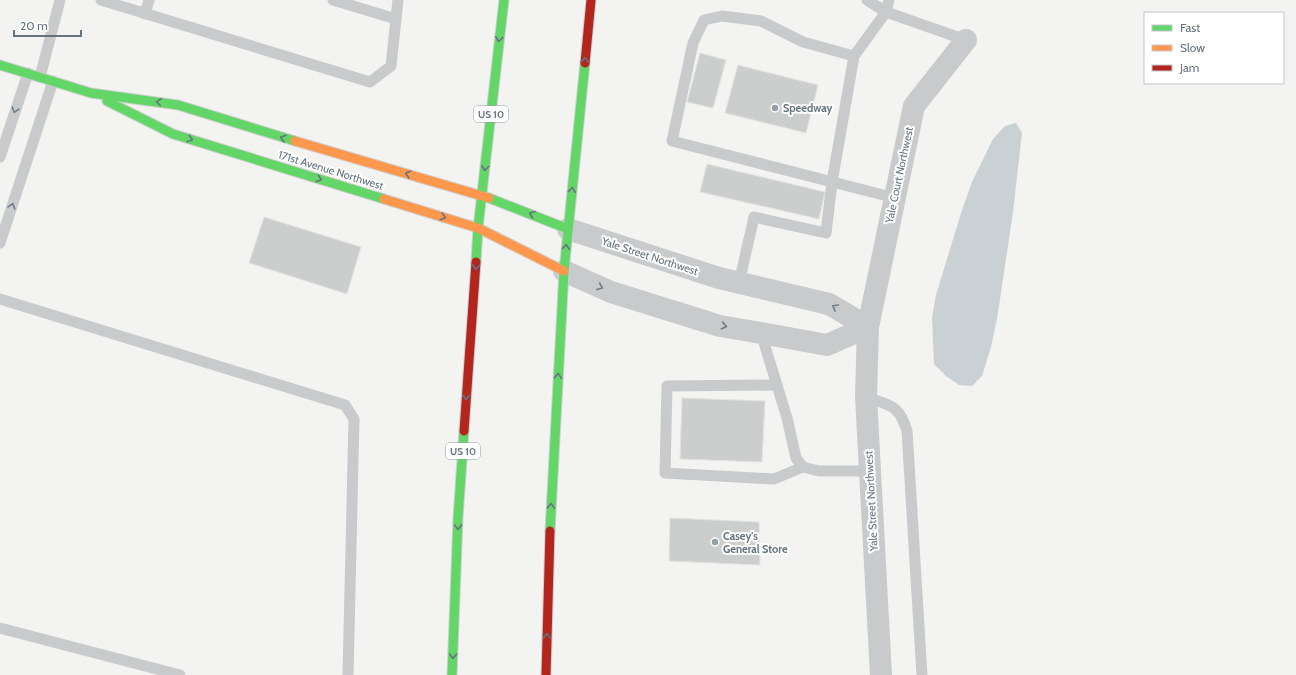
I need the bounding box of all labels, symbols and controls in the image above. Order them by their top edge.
scale bar [14,12,81,38]
legend [1144,12,1284,84]
text: 20 m [20,18,48,33]
text: Fast [1180,20,1200,35]
one-way arrow [495,36,504,42]
text: Slow [1180,40,1205,55]
one-way arrow [580,57,589,63]
text: Jam [1179,60,1199,75]
one-way arrow [156,98,162,107]
place label: Speedway [783,101,832,115]
marker: Speedway [770,103,780,113]
road number: US 10 [474,106,508,122]
one-way arrow [12,107,20,114]
street label: Yale Court Northwest [882,125,916,225]
one-way arrow [186,134,193,143]
one-way arrow [280,134,287,143]
street label: 171st Avenue Northwest [277,147,386,193]
one-way arrow [480,165,489,171]
one-way arrow [405,170,412,178]
one-way arrow [315,174,322,183]
one-way arrow [567,187,576,193]
one-way arrow [7,203,16,210]
one-way arrow [528,211,535,219]
one-way arrow [439,213,446,221]
street label: Yale Street Northwest [599,233,700,278]
one-way arrow [562,244,571,250]
one-way arrow [471,264,480,270]
one-way arrow [595,282,603,290]
one-way arrow [832,305,839,312]
one-way arrow [720,322,727,330]
one-way arrow [554,373,562,379]
one-way arrow [462,394,471,400]
road number: US 10 [446,443,480,459]
street label: Yale Street Northwest [861,450,881,553]
one-way arrow [547,503,555,509]
one-way arrow [453,524,462,530]
place label: Casey's General Store [723,529,788,556]
marker: Casey's General Store [710,537,720,547]
one-way arrow [543,633,551,639]
one-way arrow [449,653,457,659]

